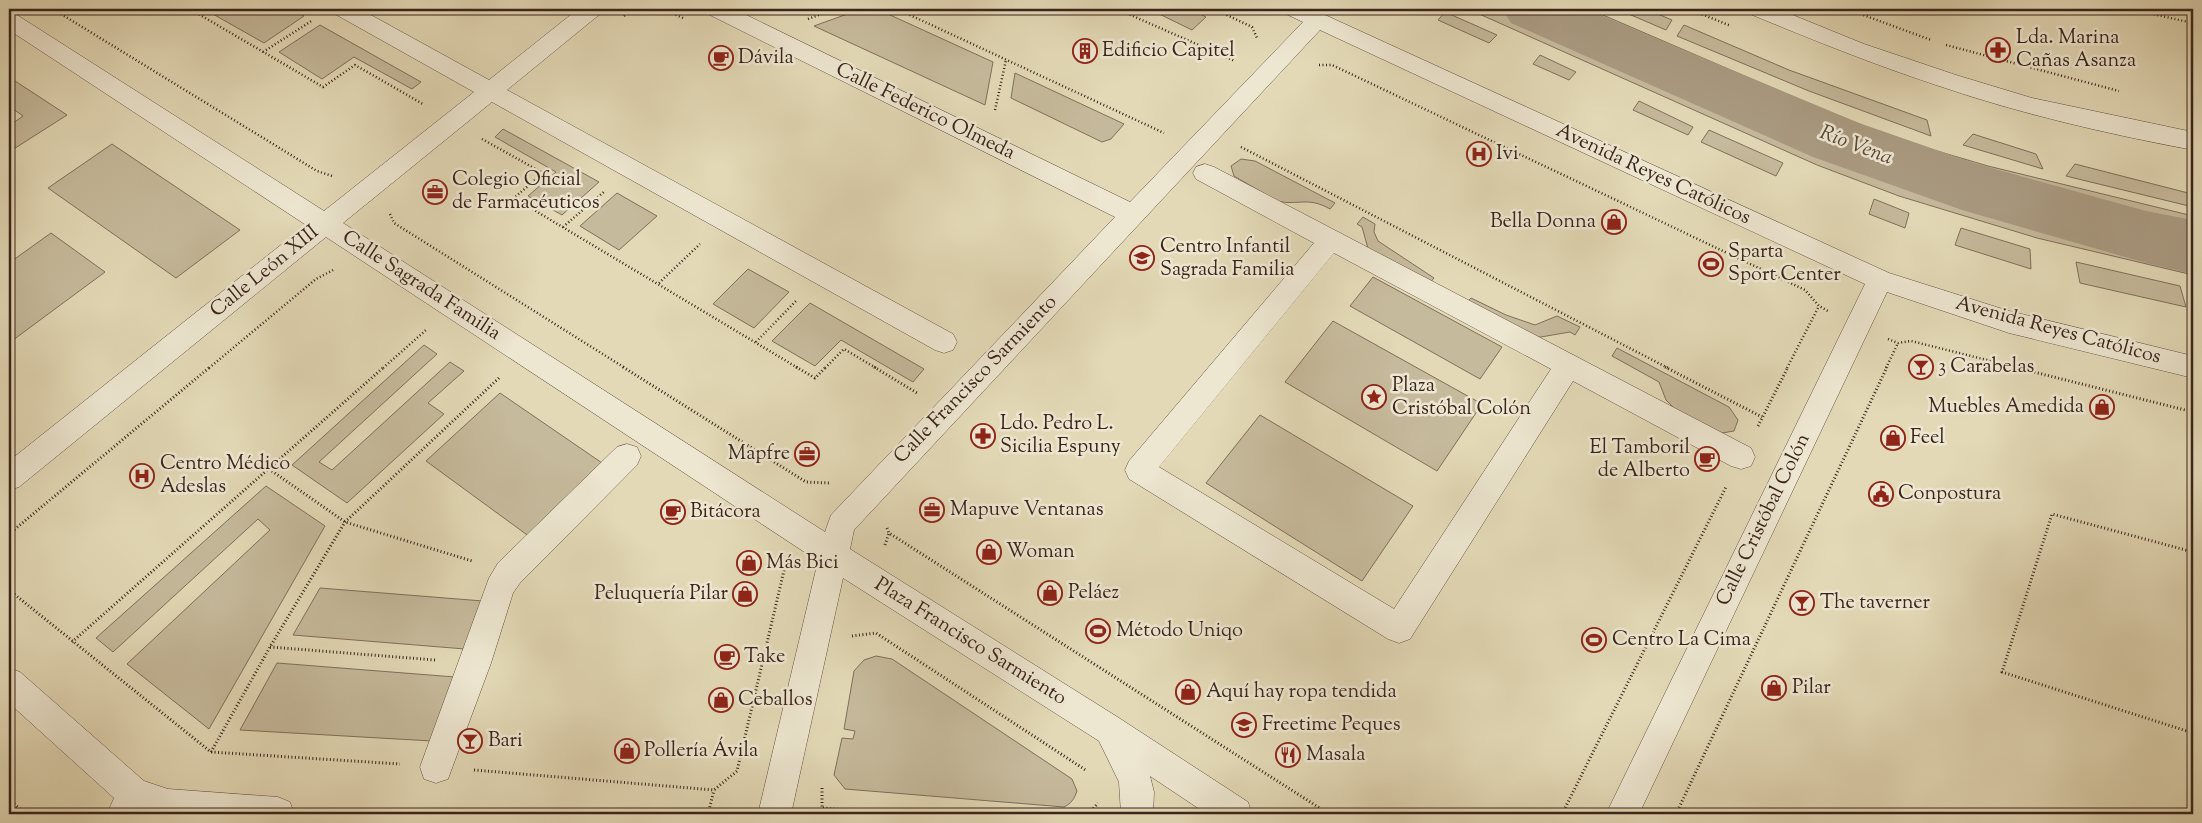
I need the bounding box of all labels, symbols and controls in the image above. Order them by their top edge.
place label: Lda. Marina Cañas Asanza [2016,24,2136,76]
place label: Edificio Capitel [1102,37,1235,66]
pharmacy icon: Lda. Marina Cañas Asanza [1985,37,2011,63]
building icon: Edificio Capitel [1072,38,1098,64]
place label: Dávila [738,44,794,73]
cafe icon: Dávila [708,45,734,71]
street label: Calle Federico Olmeda [830,56,1020,168]
street label: Avenida Reyes Católicos [1551,117,1755,233]
water label: Río Vena [1815,118,1897,174]
place label: Ivi [1496,140,1519,169]
hospital icon: Ivi [1466,141,1492,167]
place label: Colegio Oficial de Farmacéuticos [452,166,600,218]
office icon: Colegio Oficial de Farmacéuticos [422,179,448,205]
place label: Bella Donna [1490,208,1596,237]
shop icon: Bella Donna [1601,209,1627,235]
street label: Calle León XIII [204,219,326,325]
street label: Calle Sagrada Familia [336,224,506,348]
place label: Centro Infantil Sagrada Familia [1160,233,1295,285]
place label: Sparta Sport Center [1728,238,1841,290]
school or university icon: Centro Infantil Sagrada Familia [1129,245,1155,271]
sports icon: Sparta Sport Center [1698,251,1724,277]
street label: Calle Francisco Sarmiento [888,289,1065,471]
street label: Avenida Reyes Católicos [1952,290,2164,372]
place label: 3 Carabelas [1938,353,2035,382]
bar icon: 3 Carabelas [1908,354,1934,380]
place label: Plaza Cristóbal Colón [1392,372,1531,424]
place icon: Plaza Cristóbal Colón [1361,384,1387,410]
place label: Muebles Amedida [1928,393,2084,422]
shop icon: Muebles Amedida [2089,394,2115,420]
place label: Ldo. Pedro L. Sicilia Espuny [1000,410,1121,462]
pharmacy icon: Ldo. Pedro L. Sicilia Espuny [970,423,996,449]
place label: Feel [1910,424,1945,453]
shop icon: Feel [1880,425,1906,451]
street label: Calle Cristóbal Colón [1710,429,1818,611]
place label: El Tamboril de Alberto [1590,434,1690,486]
place label: Mapfre [728,440,790,469]
office icon: Mapfre [794,441,820,467]
cafe icon: El Tamboril de Alberto [1694,446,1720,472]
place label: Centro Médico Adeslas [160,450,290,502]
hospital icon: Centro Médico Adeslas [129,463,155,489]
place label: Conpostura [1898,480,2001,509]
public building icon: Conpostura [1868,481,1894,507]
place label: Mapuve Ventanas [950,496,1104,525]
office icon: Mapuve Ventanas [919,497,945,523]
place label: Bitácora [690,498,761,527]
cafe icon: Bitácora [660,499,686,525]
place label: Woman [1006,538,1075,567]
shop icon: Woman [976,539,1002,565]
place label: Más Bici [766,549,839,578]
shop icon: Más Bici [736,550,762,576]
street label: Plaza Francisco Sarmiento [868,571,1072,713]
place label: Peláez [1068,579,1119,608]
place label: Peluquería Pilar [594,580,728,609]
shop icon: Peláez [1037,580,1063,606]
shop icon: Peluquería Pilar [732,581,758,607]
place label: The taverner [1820,589,1931,618]
bar icon: The taverner [1789,590,1815,616]
place label: Método Uniqo [1116,617,1243,646]
sports icon: Método Uniqo [1085,618,1111,644]
place label: Centro La Cima [1612,626,1751,655]
sports icon: Centro La Cima [1581,627,1607,653]
place label: Take [744,643,785,672]
cafe icon: Take [714,644,740,670]
place label: Pilar [1792,674,1831,703]
shop icon: Pilar [1761,675,1787,701]
place label: Aquí hay ropa tendida [1206,678,1397,707]
shop icon: Aquí hay ropa tendida [1175,679,1201,705]
place label: Ceballos [738,686,813,715]
shop icon: Ceballos [708,687,734,713]
place label: Freetime Peques [1262,711,1401,740]
school or university icon: Freetime Peques [1231,712,1257,738]
place label: Bari [488,727,523,756]
bar icon: Bari [457,728,483,754]
place label: Pollería Ávila [644,736,758,766]
shop icon: Pollería Ávila [614,738,640,764]
place label: Masala [1306,741,1365,770]
restaurant icon: Masala [1275,742,1301,768]

